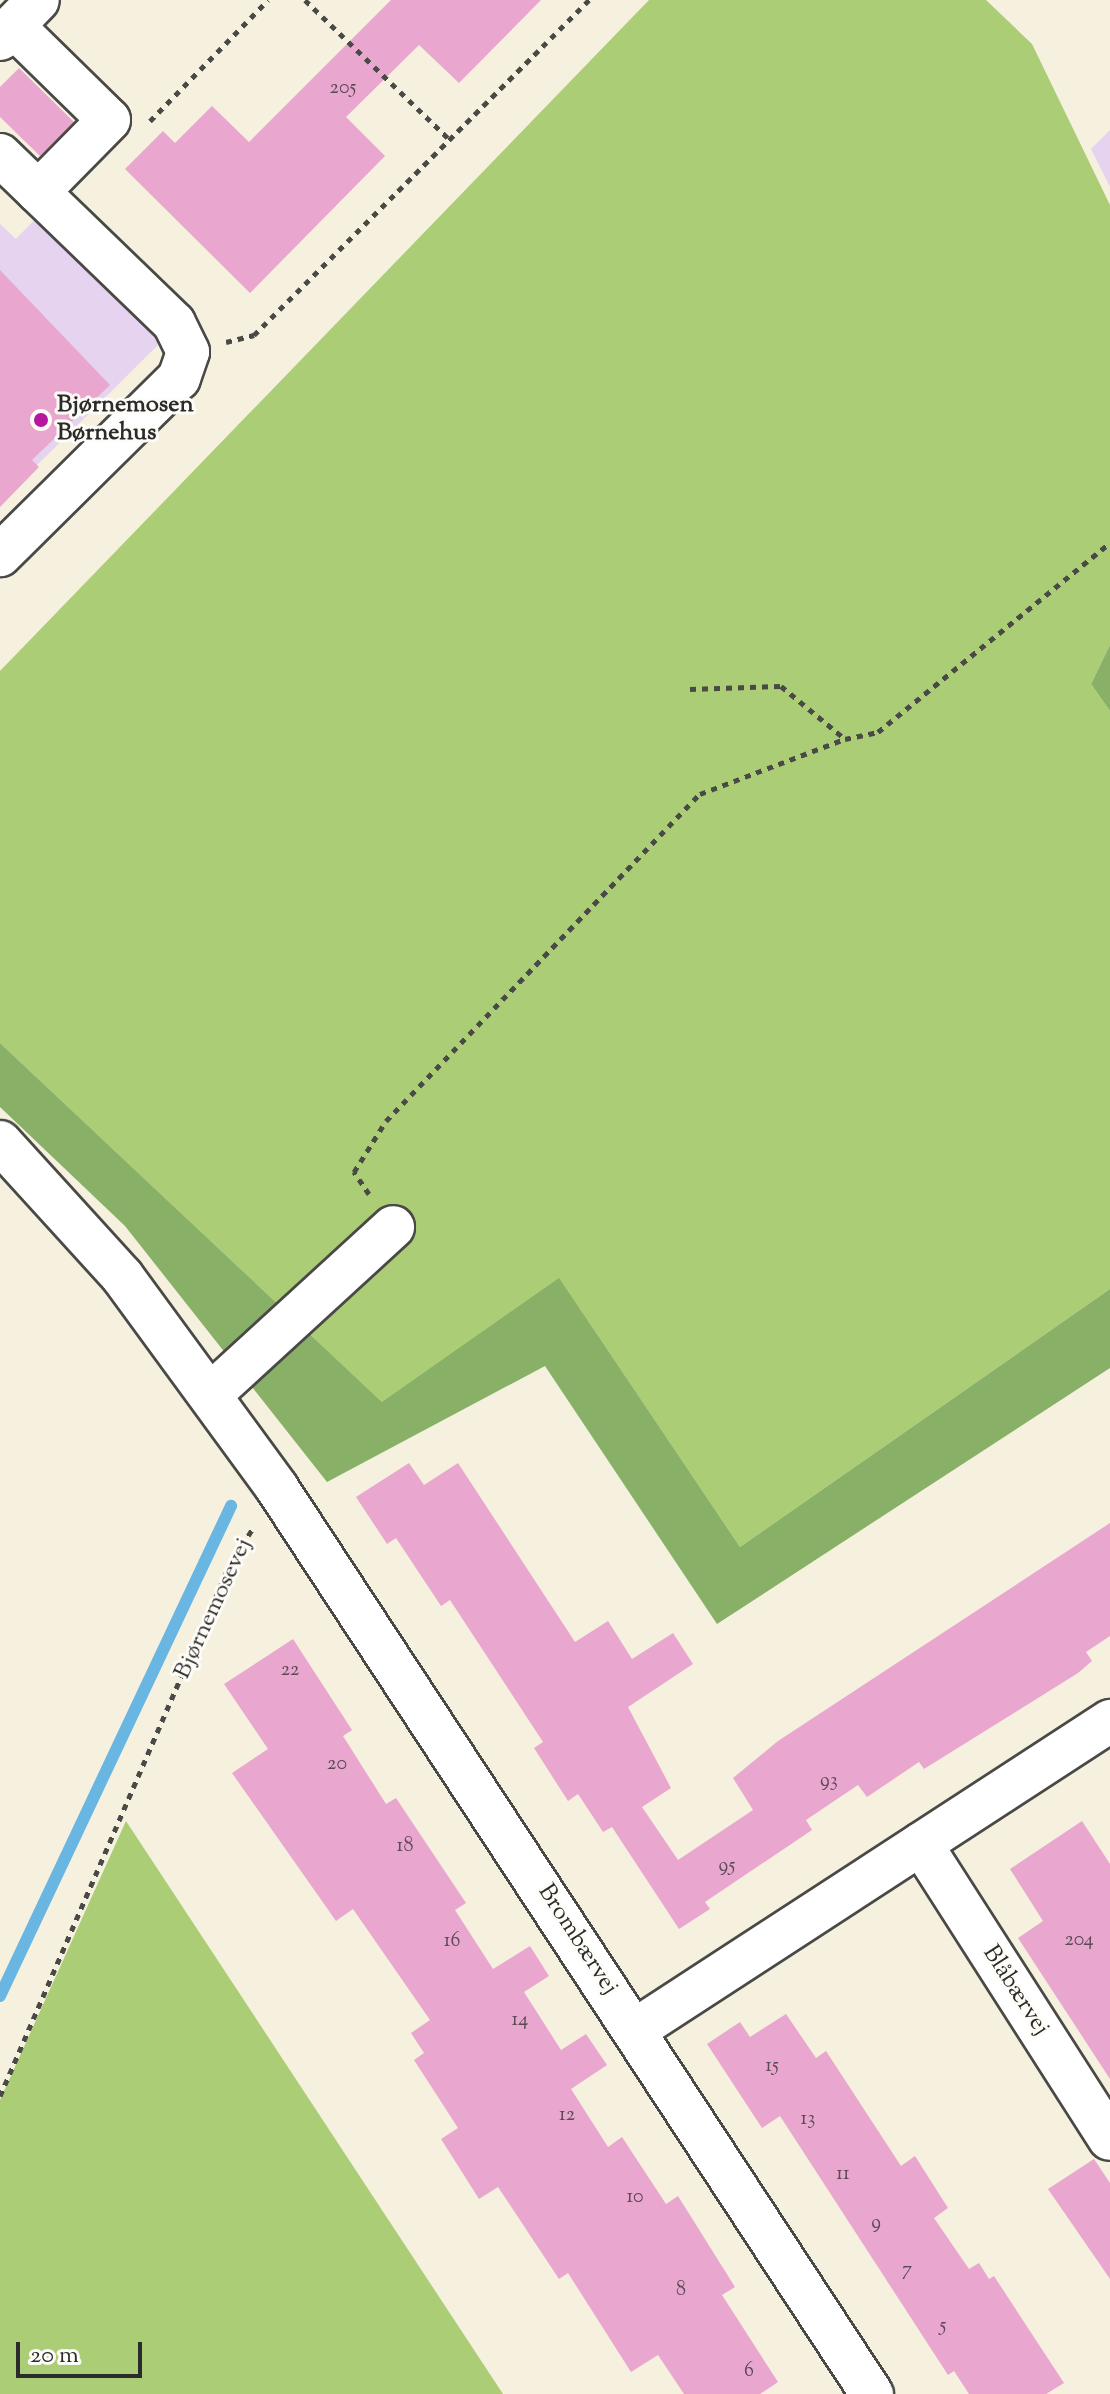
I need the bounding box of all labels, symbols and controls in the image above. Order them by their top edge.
house number: 205 [330,76,356,100]
place label: Bjørnemosen Børnehus [57,392,194,448]
marker: Bjørnemosen Børnehus [32,411,50,429]
street label: Bjørnemosevej [169,1534,259,1684]
house number: 22 [281,1658,299,1682]
house number: 20 [327,1752,347,1776]
house number: 93 [820,1769,838,1793]
house number: 18 [397,1834,413,1858]
house number: 95 [719,1854,735,1878]
street label: Brombærvej [531,1879,623,2001]
house number: 204 [1064,1928,1094,1952]
house number: 16 [444,1929,460,1953]
street label: Blåbærvej [975,1941,1055,2041]
house number: 14 [512,2008,528,2032]
house number: 15 [765,2054,779,2078]
house number: 12 [559,2103,575,2127]
house number: 13 [801,2107,815,2131]
house number: 11 [836,2162,850,2186]
house number: 10 [626,2185,644,2209]
house number: 9 [871,2211,881,2235]
house number: 7 [902,2258,912,2282]
house number: 8 [676,2278,686,2302]
house number: 5 [940,2314,946,2338]
scale bar [20,2326,146,2376]
text: 20 m [30,2339,79,2373]
house number: 6 [744,2359,754,2383]

